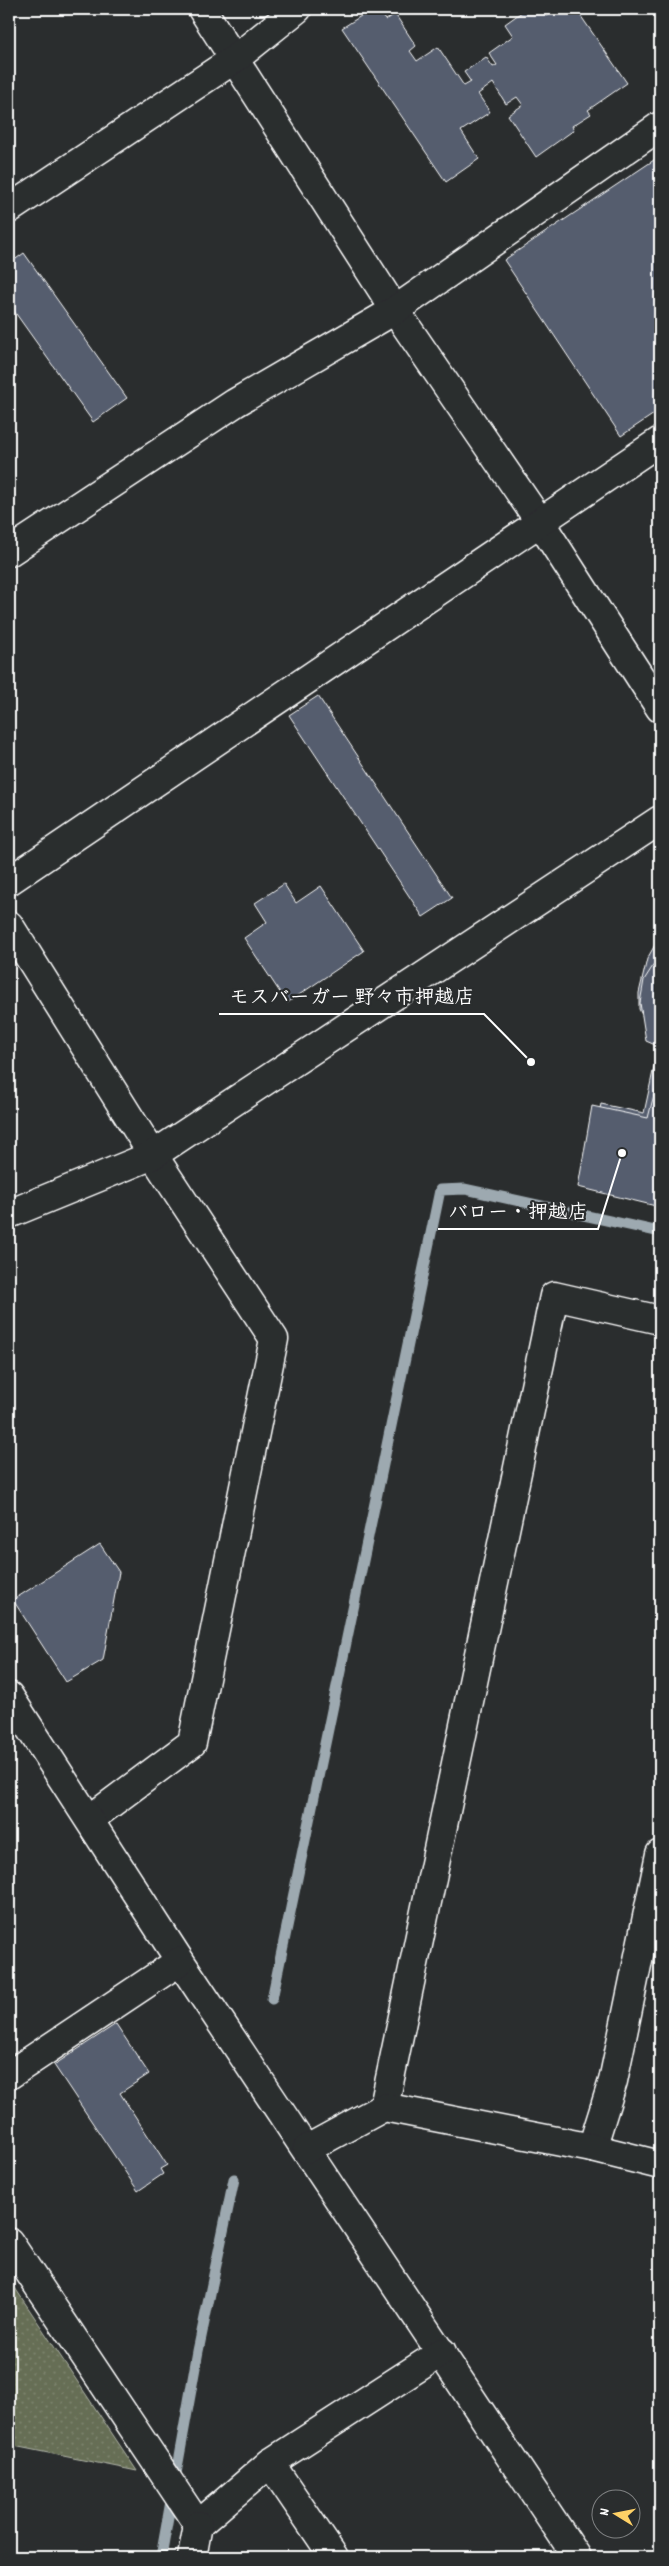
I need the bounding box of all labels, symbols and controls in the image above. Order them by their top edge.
callout: モスバーガー 野々市押越店 [219,979,484,1014]
text: モスバーガー 野々市押越店 [230,985,474,1013]
callout: バロー・押越店 [438,1194,598,1229]
text: バロー・押越店 [448,1200,588,1228]
north arrow [592,2488,642,2538]
text: N [595,2507,616,2517]

